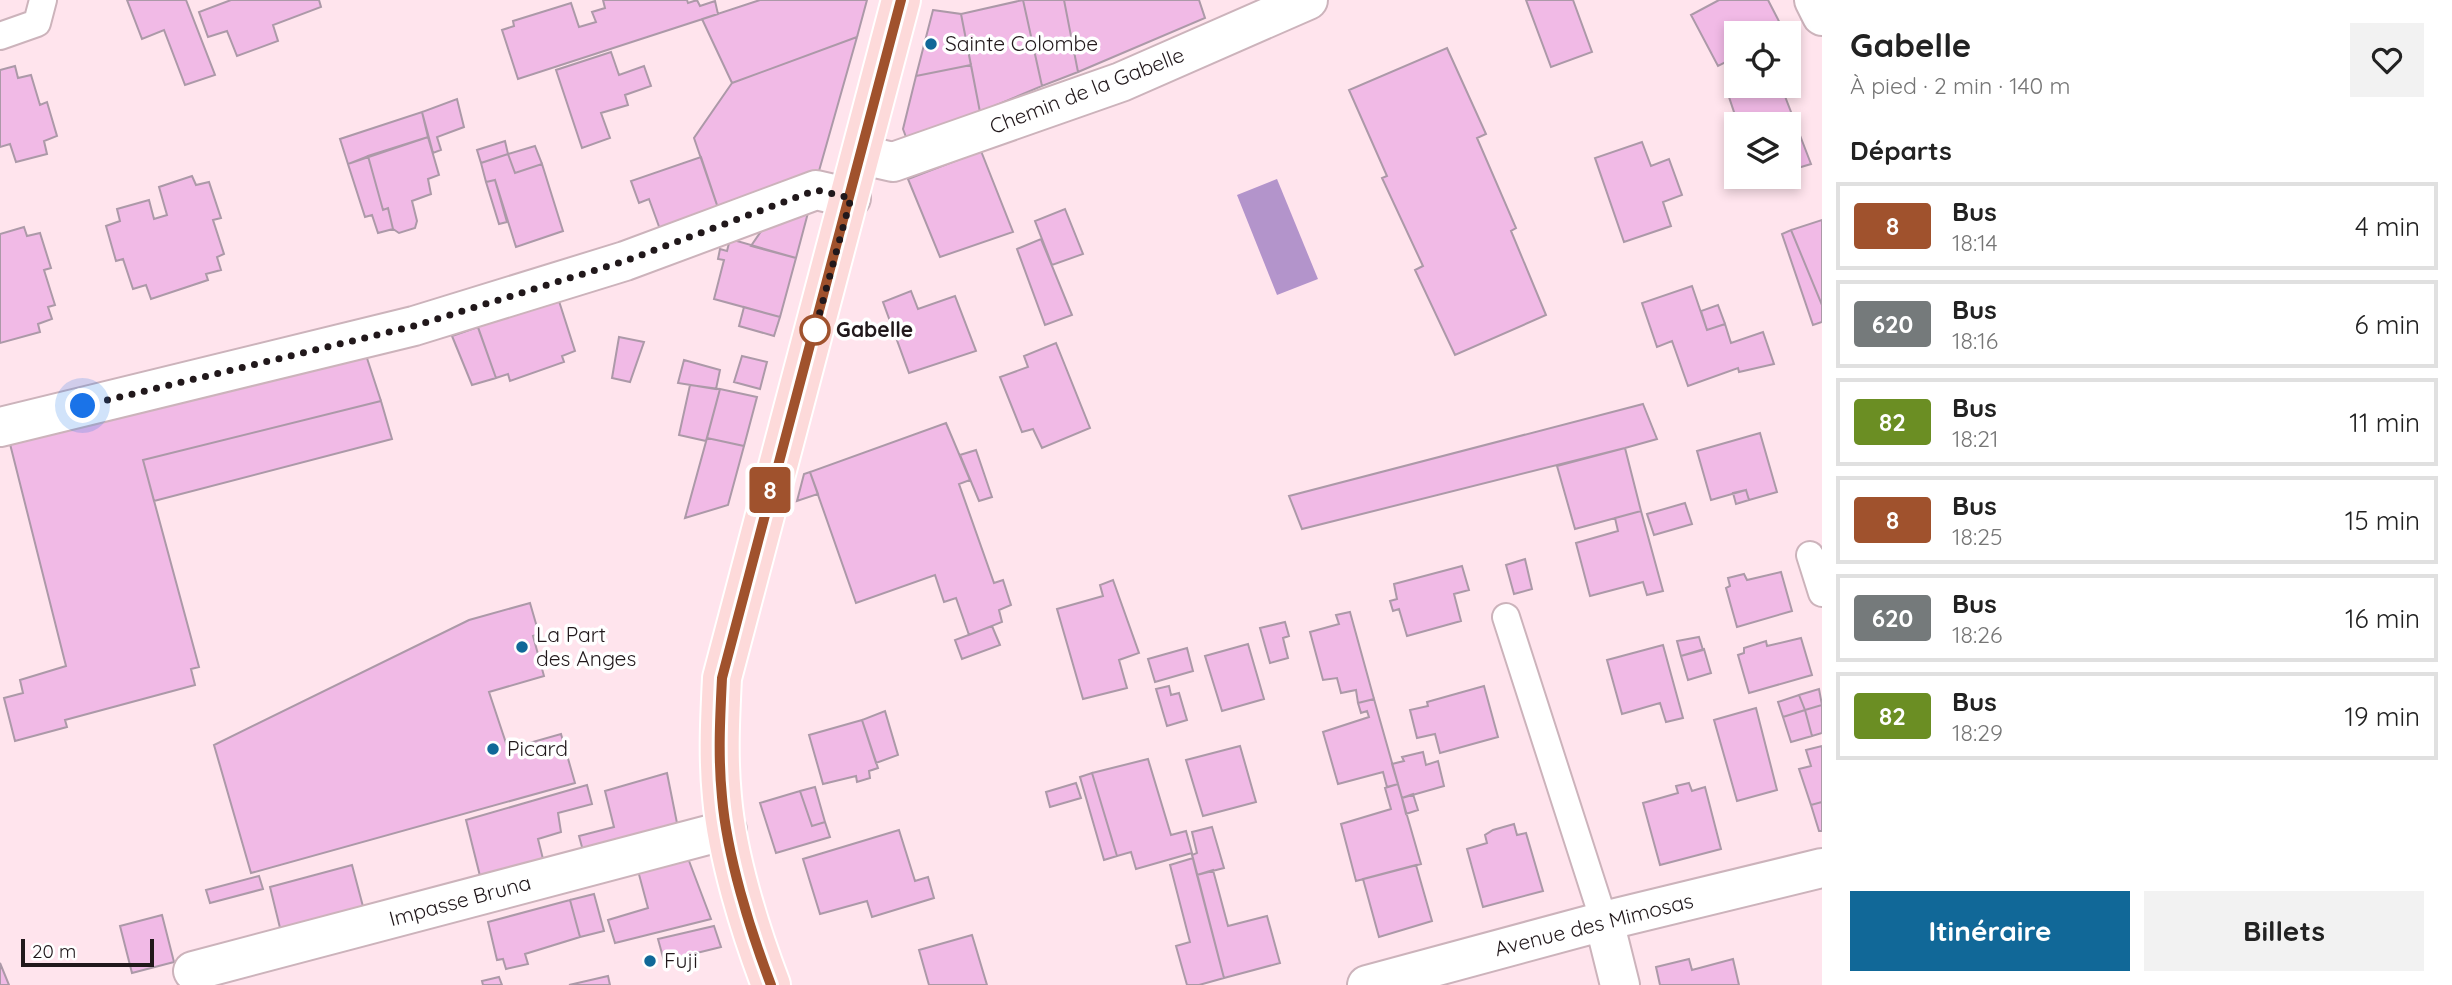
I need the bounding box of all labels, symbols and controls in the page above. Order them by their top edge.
map controls [1724,21,1801,189]
button: locate [1724,21,1801,98]
button: heart [2350,23,2424,97]
text: Gabelle [1850,24,1971,65]
place label: Sainte Colombe [945,30,1098,56]
marker: Sainte Colombe [923,36,939,52]
street label: Chemin de la Gabelle [986,41,1188,139]
text: À pied · 2 min · 140 m [1850,71,2070,100]
button: layers [1724,112,1801,189]
text: Départs [1850,134,1952,167]
text: Bus [1952,195,1997,228]
text: 4 min [2355,210,2420,243]
text: 8 [1886,211,1899,241]
text: 18:14 [1952,228,1998,257]
text: Bus [1952,293,1997,326]
text: 6 min [2355,308,2420,341]
text: 620 [1872,309,1913,339]
marker: Gabelle [800,315,830,345]
place label: Gabelle [836,316,913,342]
text: 18:16 [1952,326,1998,355]
your location [65,388,100,423]
text: Bus [1952,391,1997,424]
text: 11 min [2349,406,2420,439]
text: 82 [1879,407,1906,437]
text: 18:21 [1952,424,1998,453]
line badge: 8 [747,467,793,513]
text: 8 [763,475,777,505]
text: Bus [1952,489,1997,522]
text: 15 min [2345,504,2420,537]
text: 8 [1886,505,1899,535]
text: 18:25 [1952,522,2003,551]
text: Bus [1952,587,1997,620]
text: 16 min [2345,602,2420,635]
text: 620 [1872,603,1913,633]
text: 18:26 [1952,620,2002,649]
place label: La Part des Anges [536,621,636,671]
marker: La Part des Anges [514,639,530,655]
text: Bus [1952,685,1997,718]
text: 19 min [2344,700,2420,733]
text: 82 [1879,701,1906,731]
text: 18:29 [1952,718,2003,747]
place label: Picard [507,735,568,761]
marker: Picard [485,741,501,757]
street label: Impasse Bruna [386,869,533,931]
street label: Avenue des Mimosas [1492,887,1696,961]
button: Itinéraire [1850,891,2130,971]
button: Billets [2144,891,2424,971]
scale bar [21,936,154,968]
text: 20 m [32,939,76,963]
place label: Fuji [664,947,698,973]
marker: Fuji [642,953,658,969]

